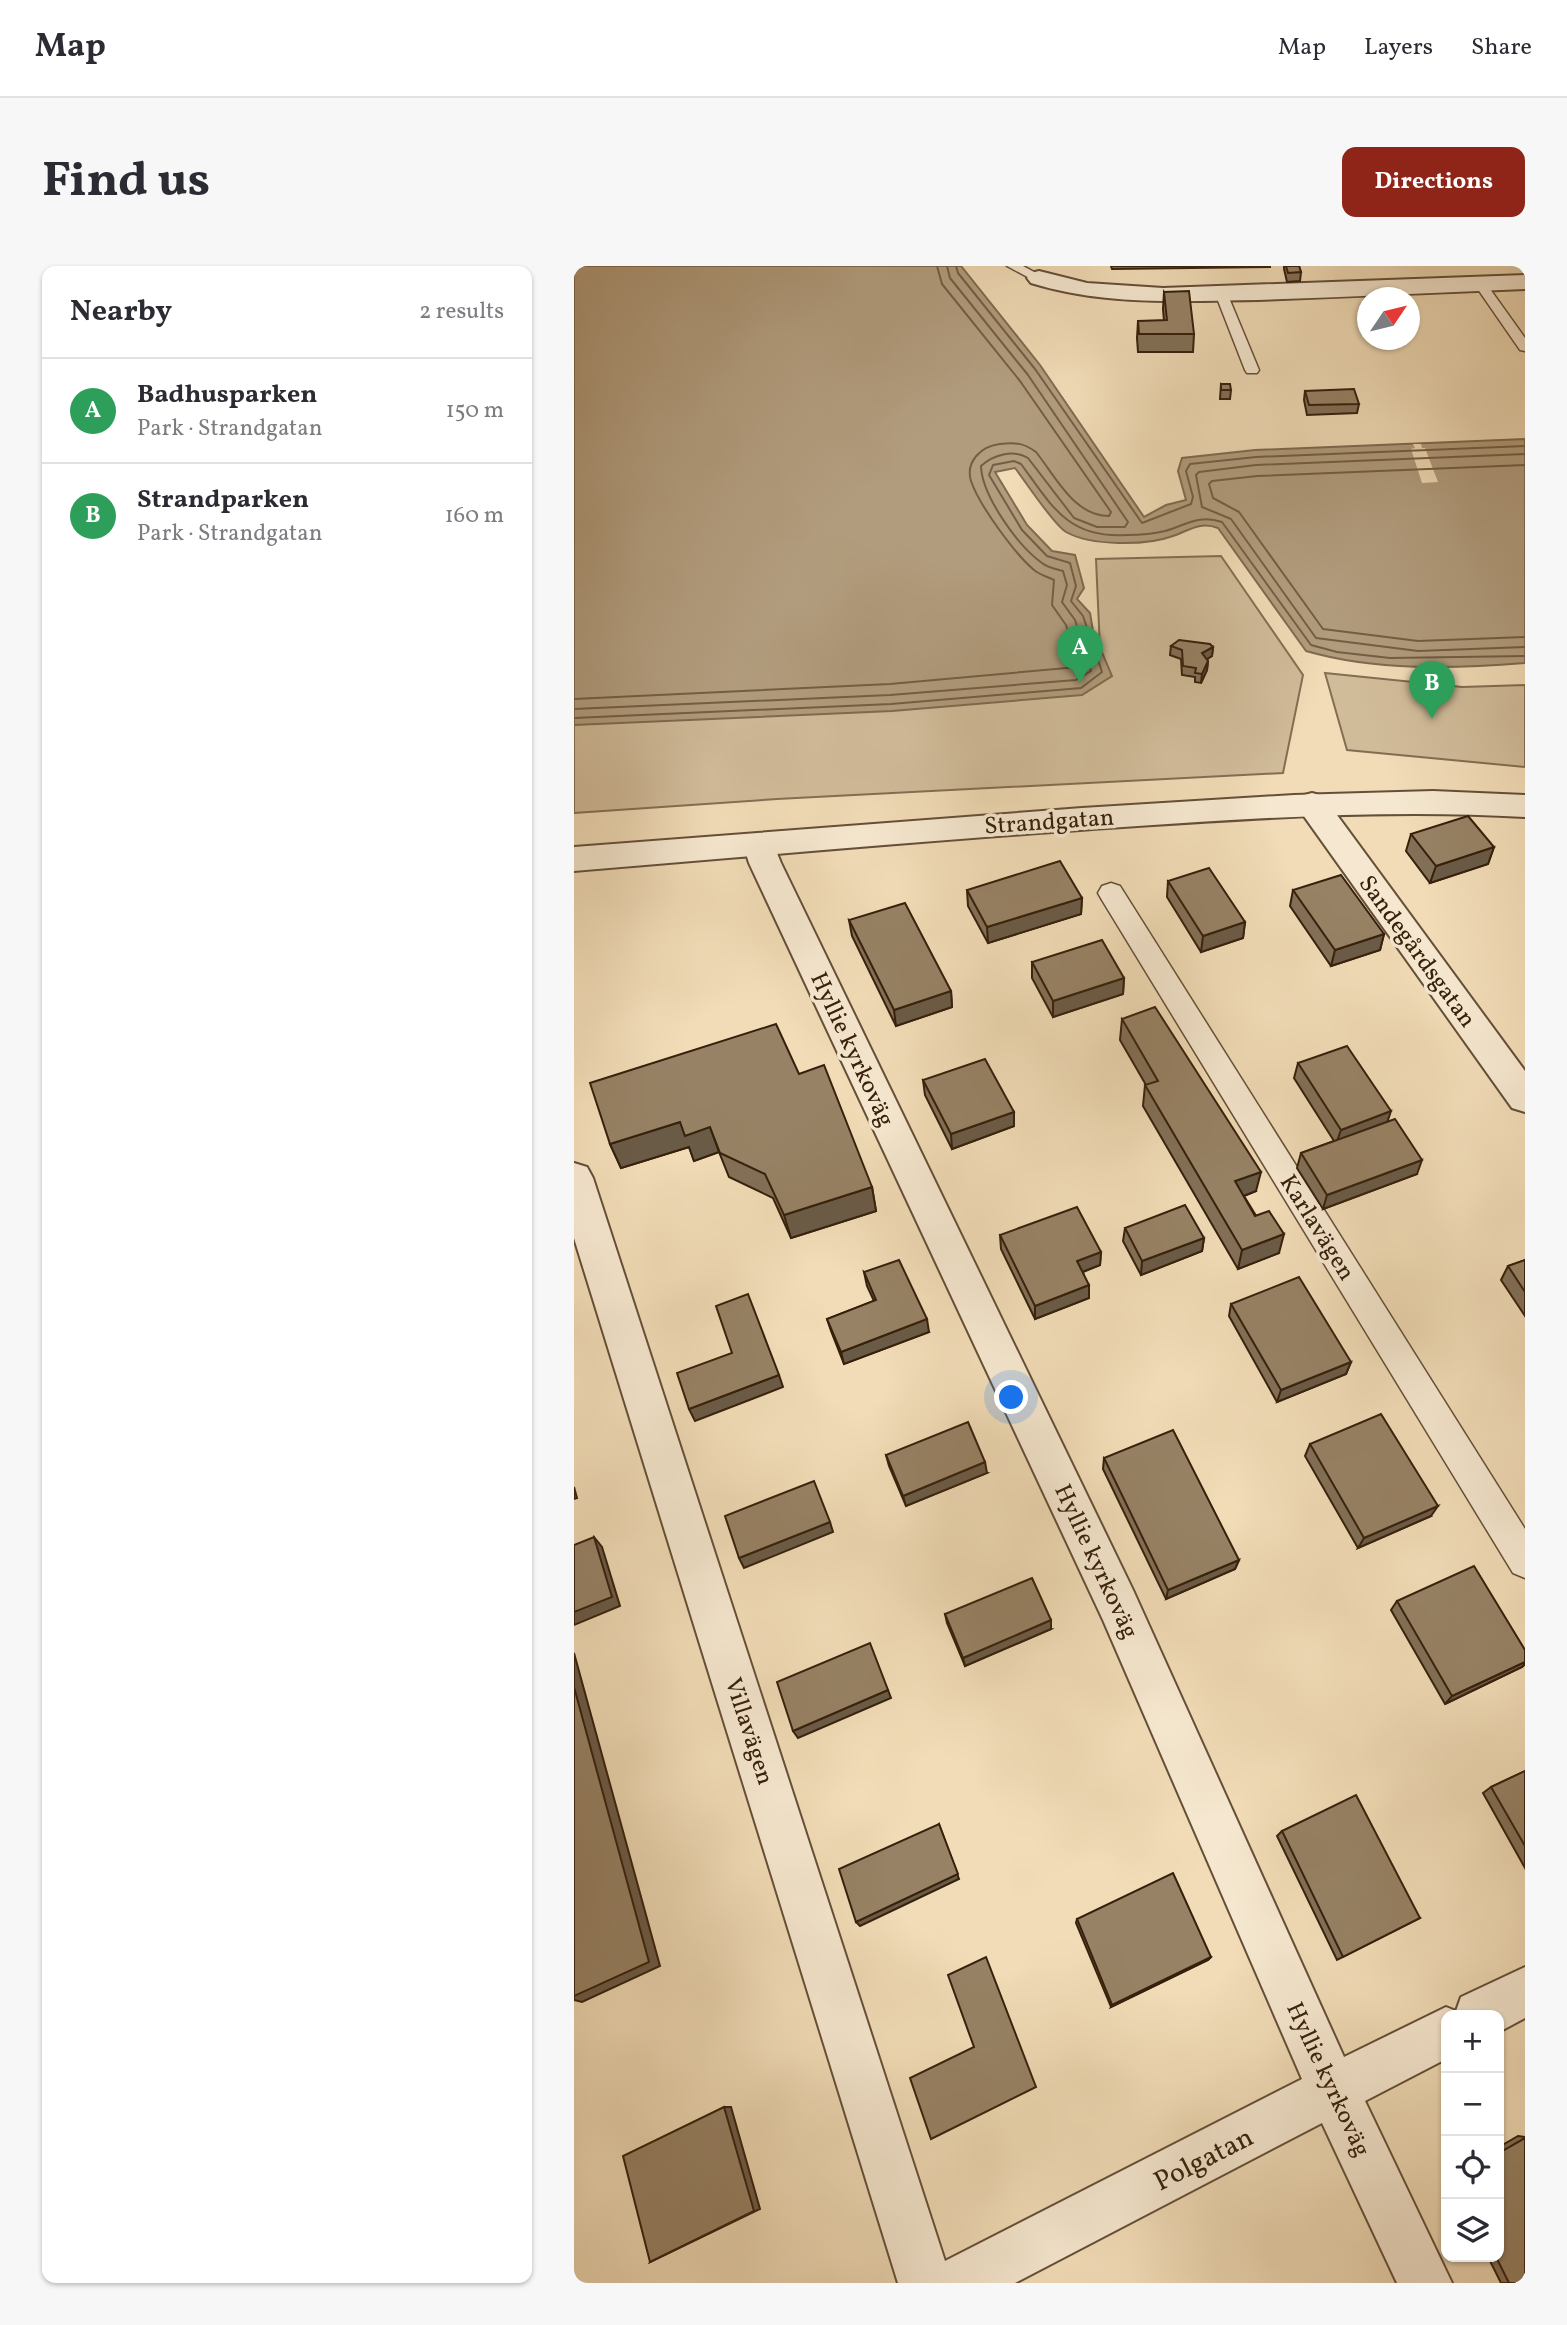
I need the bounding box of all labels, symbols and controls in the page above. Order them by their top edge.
text: Map [35,25,106,71]
text: Map [1278,31,1326,65]
text: Layers [1364,31,1433,65]
text: Share [1471,31,1532,65]
button: Directions [1342,147,1525,217]
text: Find us [42,148,210,217]
north arrow [1357,287,1420,350]
text: Nearby [70,291,172,333]
text: 2 results [419,296,504,328]
text: Badhusparken [137,377,317,413]
text: A [85,395,101,427]
text: 150 m [446,395,504,427]
text: Park · Strandgatan [137,413,322,445]
text: Strandparken [137,482,309,518]
text: B [85,500,101,532]
text: 160 m [445,500,504,532]
text: Park · Strandgatan [137,518,322,550]
pin: A [1057,625,1103,683]
pin: B [1409,661,1455,719]
street label: Strandgatan [983,801,1115,844]
street label: Sandegårdsgatan [1349,869,1483,1035]
street label: Hyllie kyrkoväg [800,967,902,1133]
street label: Karlavägen [1270,1168,1362,1288]
your location [994,1380,1028,1414]
street label: Hyllie kyrkoväg [1044,1479,1146,1645]
street label: Villavägen [715,1674,781,1789]
street label: Hyllie kyrkoväg [1276,1997,1378,2163]
map controls [1441,2010,1504,2262]
button: + [1441,2010,1504,2073]
button: − [1441,2073,1504,2136]
street label: Polgatan [1148,2119,1261,2202]
button: locate [1441,2136,1504,2199]
button: layers [1441,2199,1504,2262]

